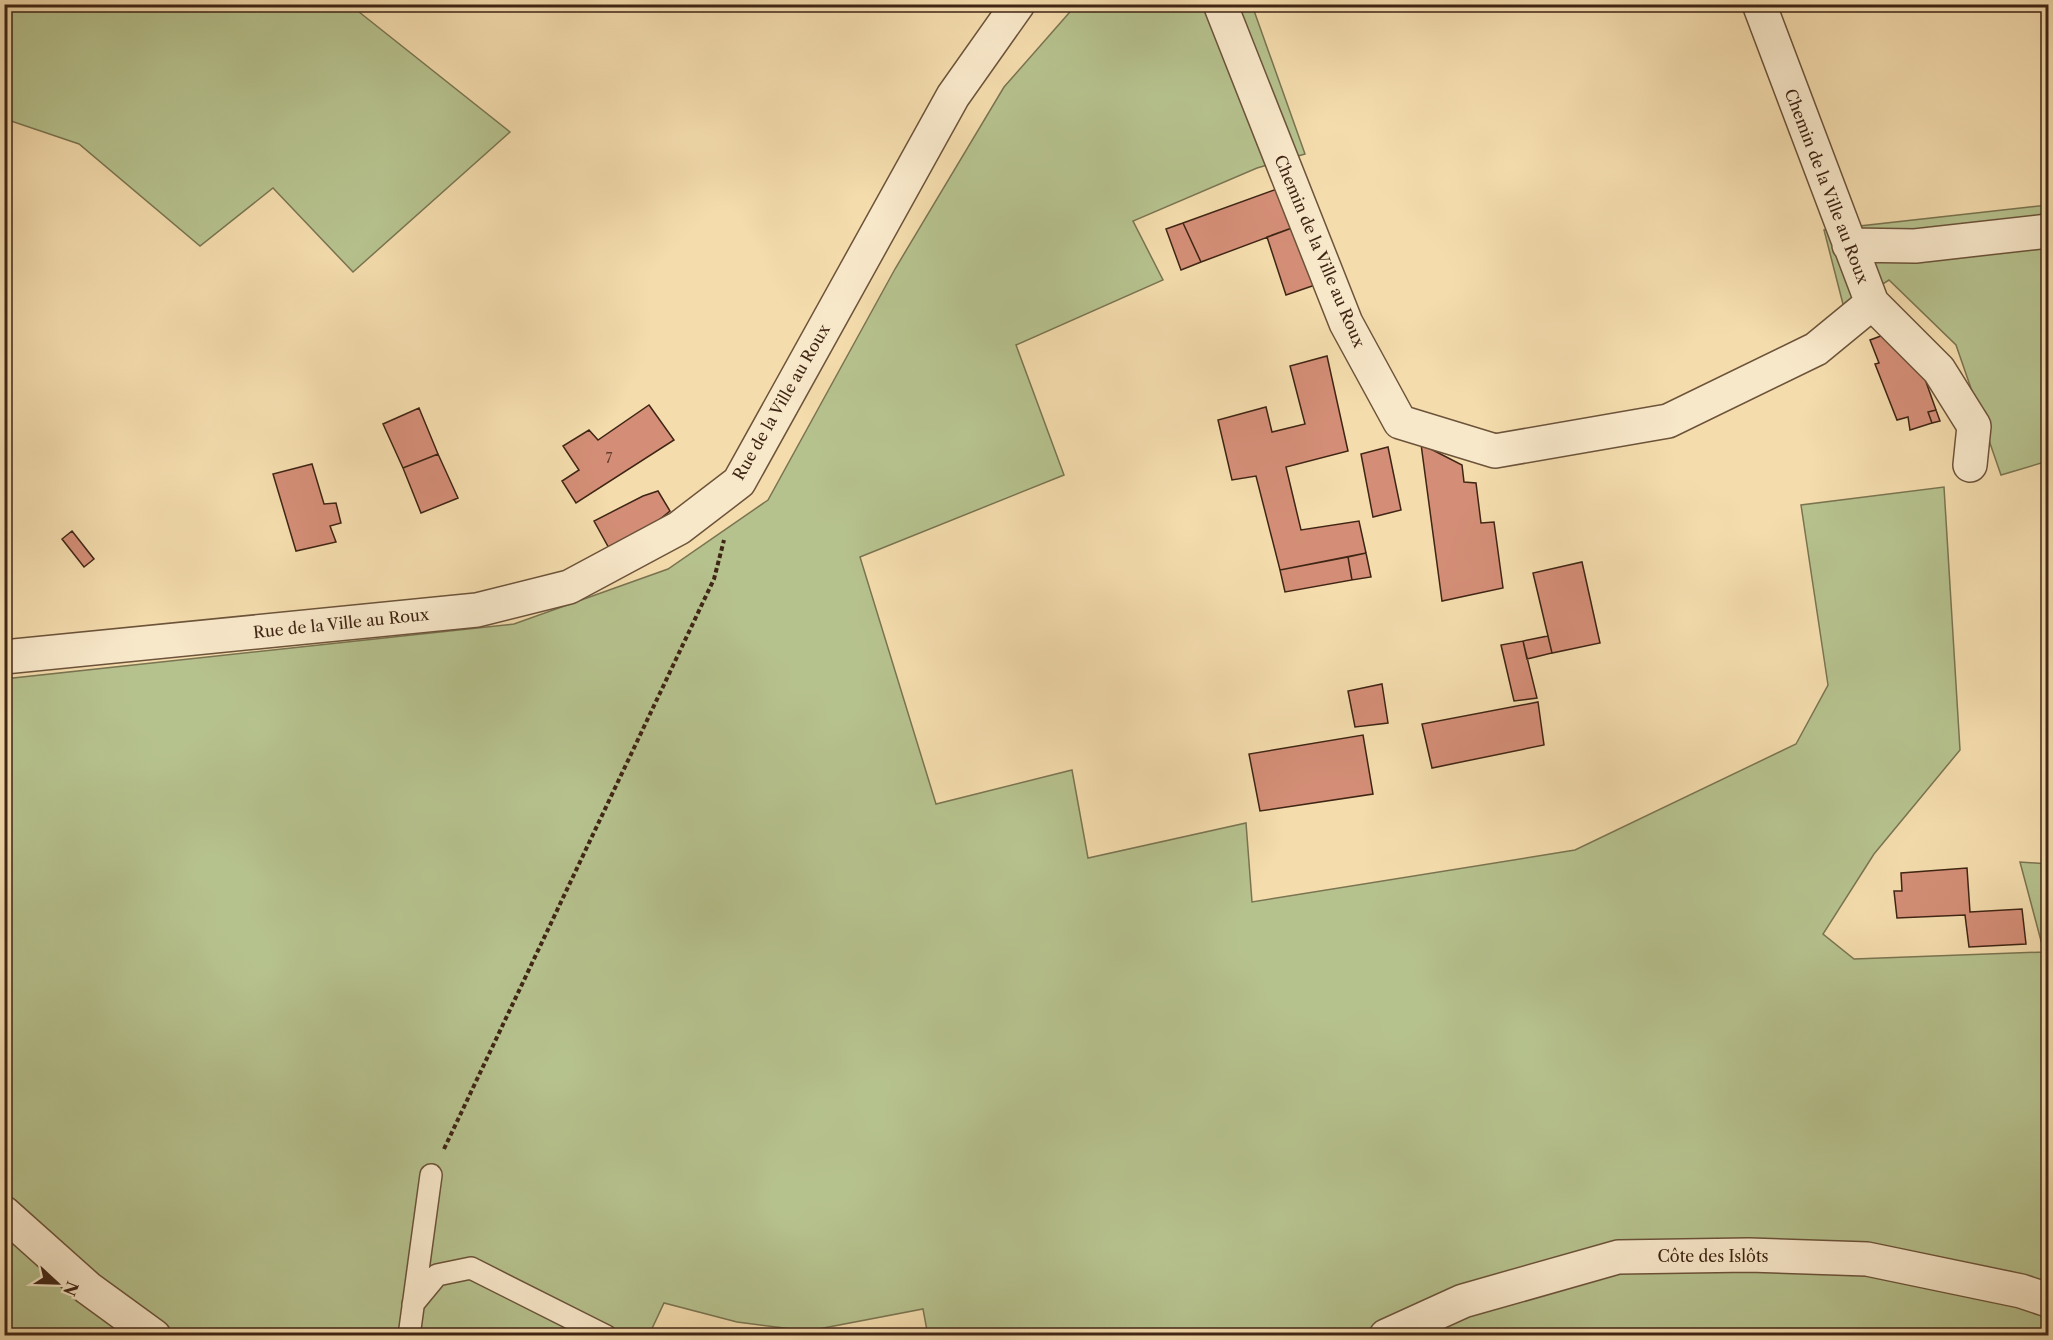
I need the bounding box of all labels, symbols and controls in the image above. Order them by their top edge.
street label: Chemin de la Ville au Roux [1781,86,1874,287]
street label: Chemin de la Ville au Roux [1270,152,1370,351]
street label: Rue de la Ville au Roux [728,320,834,484]
house number: 7 [606,449,613,467]
street label: Rue de la Ville au Roux [252,604,431,642]
street label: Côte des Islôts [1657,1246,1769,1266]
north arrow [27,1253,87,1313]
text: N [59,1278,83,1299]

